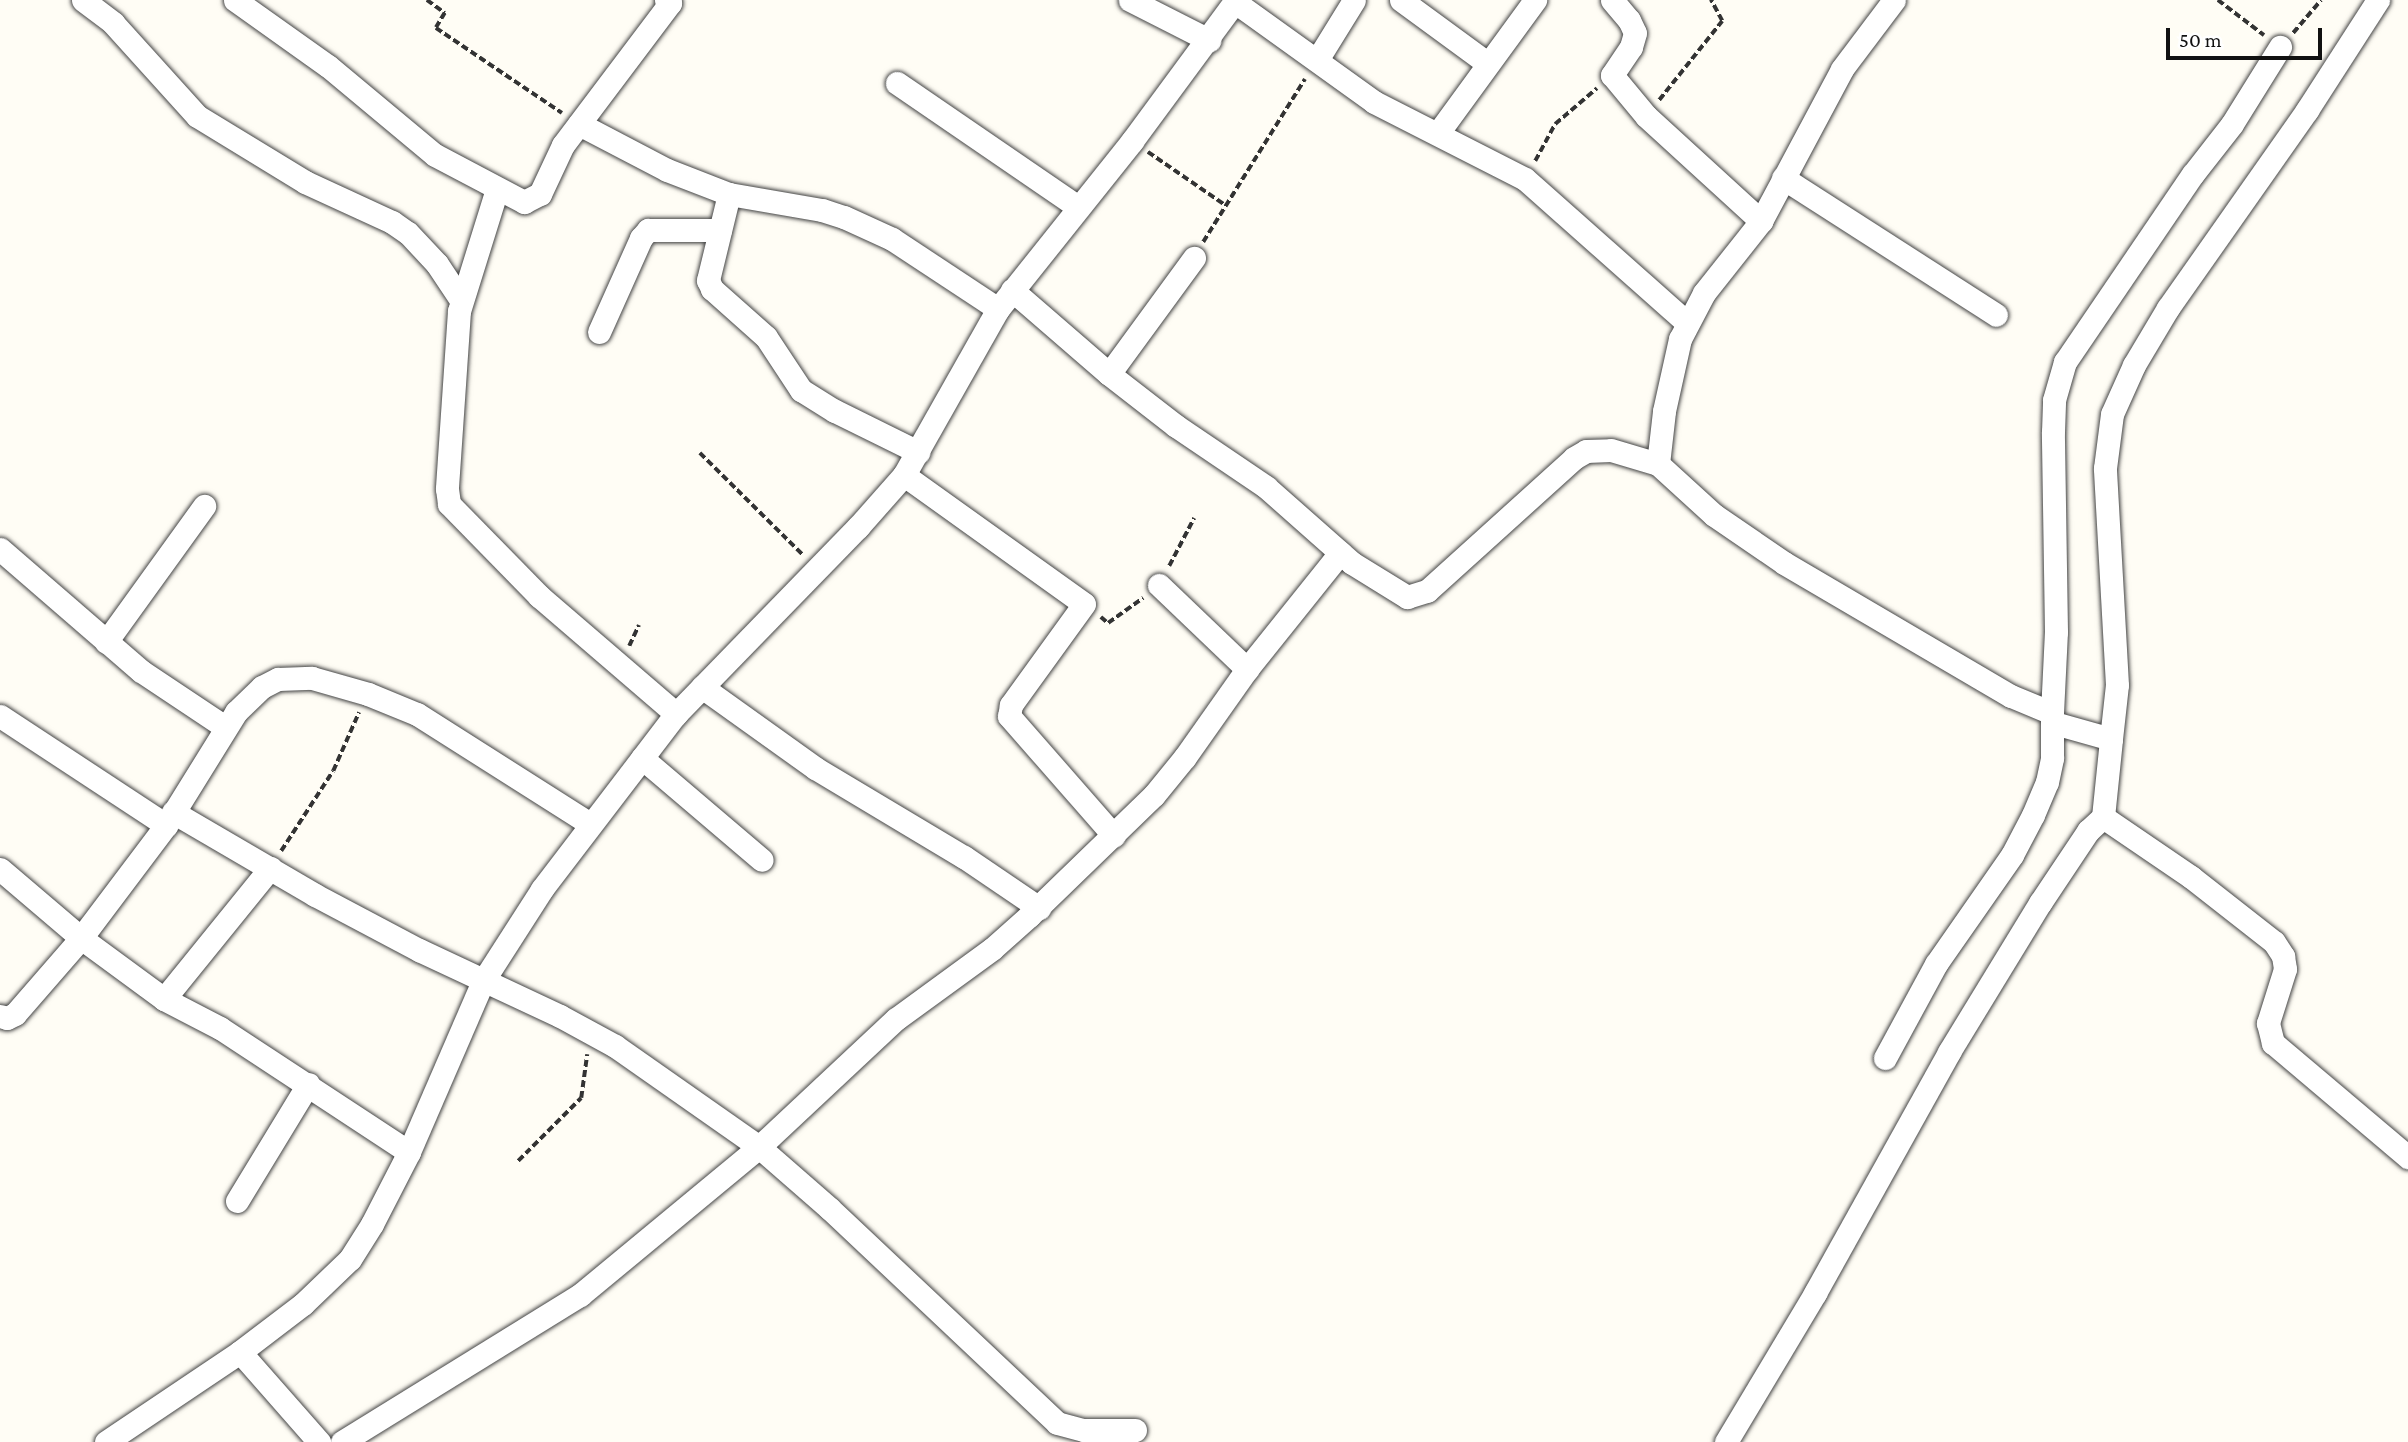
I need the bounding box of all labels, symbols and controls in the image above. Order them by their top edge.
scale bar [2170,14,2326,58]
text: 50 m [2179,28,2222,52]

